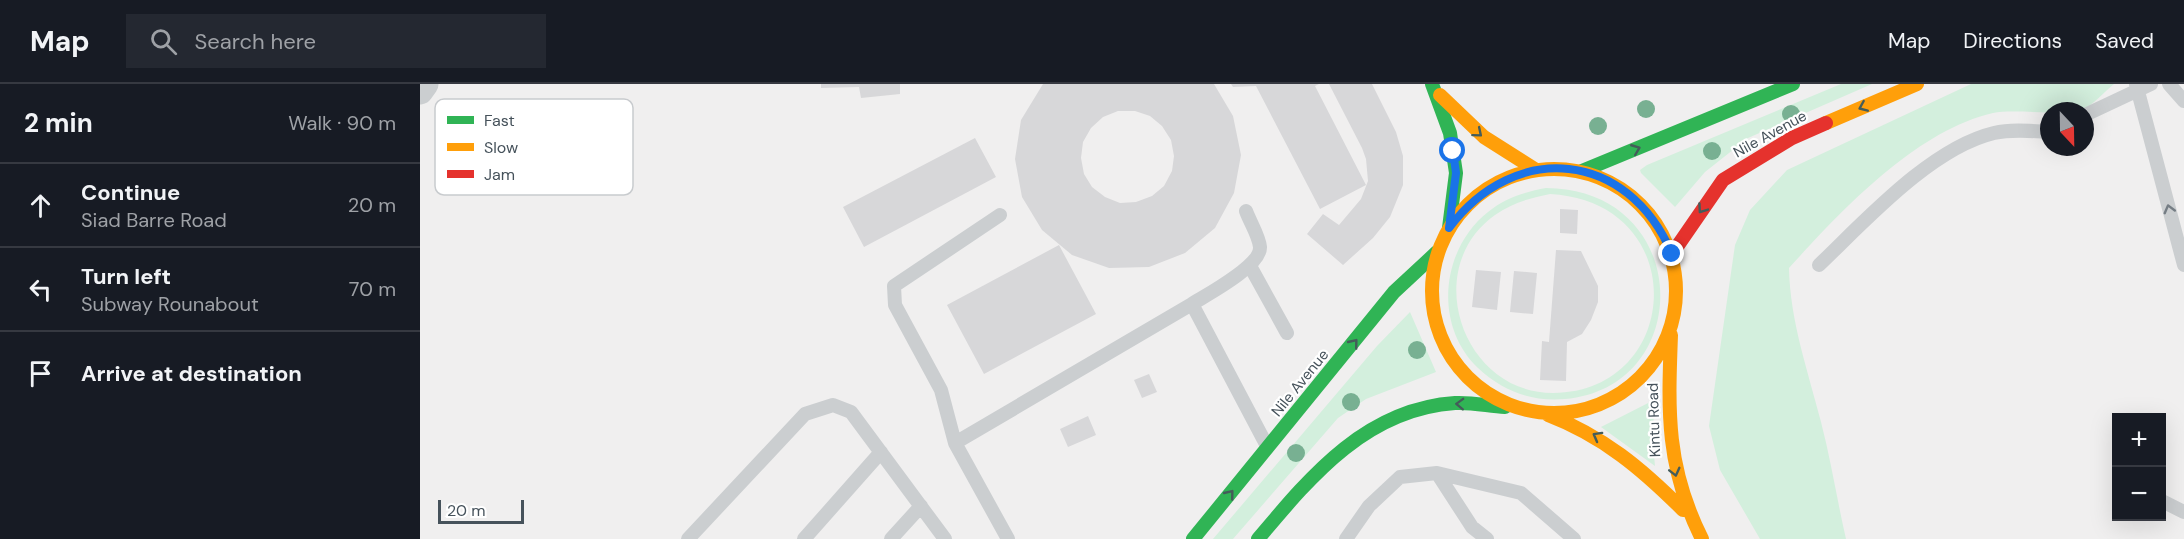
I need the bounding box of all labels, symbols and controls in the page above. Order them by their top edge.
search box [126,14,546,68]
text: Map [30,23,90,60]
icon: search [147,25,180,58]
text: Search here [195,27,316,56]
text: Map [1888,27,1930,55]
text: Directions [1963,27,2062,55]
text: Saved [2095,27,2154,55]
legend [435,99,633,195]
one-way arrow [1858,100,1869,112]
north arrow [2040,102,2094,156]
text: 2 min [24,106,93,140]
street label: Nile Avenue [1730,106,1810,162]
text: Walk · 90 m [288,110,396,136]
text: Fast [484,110,515,131]
one-way arrow [1471,126,1482,137]
text: Slow [484,137,518,158]
route start [1439,137,1465,163]
one-way arrow [1630,144,1641,156]
text: Jam [484,164,515,185]
text: Continue [81,178,180,207]
icon: ahead [24,189,57,222]
text: 20 m [348,192,396,218]
one-way arrow [1698,203,1709,214]
one-way arrow [2164,204,2176,215]
text: Siad Barre Road [81,207,227,233]
route end [1658,240,1684,266]
text: Turn left [81,262,171,291]
icon: left [24,273,57,306]
text: 70 m [349,276,396,302]
text: Subway Rounabout [81,291,259,317]
one-way arrow [1346,339,1357,350]
street label: Nile Avenue [1267,345,1333,421]
icon: arrive [24,357,57,390]
text: Arrive at destination [81,359,302,388]
street label: Kintu Road [1643,382,1665,458]
one-way arrow [1456,397,1465,410]
map controls [2112,413,2166,521]
button: + [2112,413,2166,467]
one-way arrow [1593,432,1603,443]
one-way arrow [1667,467,1680,477]
button: − [2112,467,2166,521]
one-way arrow [1223,490,1234,501]
scale bar [438,497,524,524]
text: 20 m [447,500,486,521]

